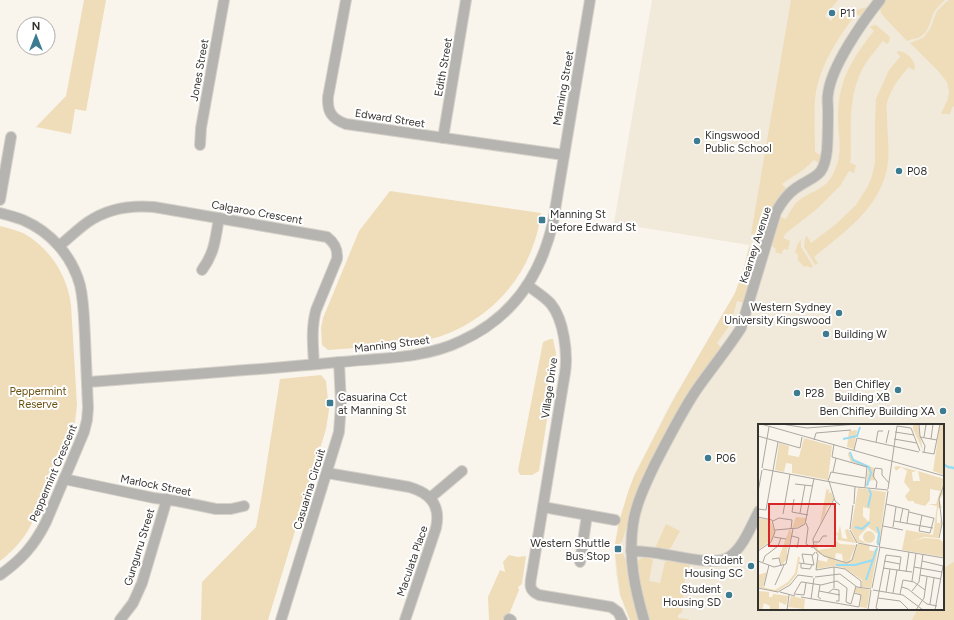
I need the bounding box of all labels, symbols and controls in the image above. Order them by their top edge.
place label: P11 [840,7,855,20]
marker: P11 [827,8,837,18]
north arrow [16,16,56,56]
text: N [32,20,40,33]
street label: Edith Street [432,37,455,97]
street label: Jones Street [188,38,211,102]
street label: Manning Street [551,50,576,127]
street label: Edward Street [354,107,426,130]
place label: Kingswood Public School [705,129,772,155]
marker: Kingswood Public School [692,136,702,146]
place label: P08 [907,165,927,178]
marker: P08 [894,166,904,176]
street label: Calgaroo Crescent [210,198,303,227]
street label: Kearney Avenue [737,205,774,285]
place label: Manning St before Edward St [550,208,636,234]
marker: Manning St before Edward St [537,215,547,225]
place label: Western Sydney University Kingswood [724,301,831,327]
marker: Western Sydney University Kingswood [834,308,844,318]
place label: Building W [834,328,887,341]
marker: Building W [821,329,831,339]
street label: Manning Street [354,333,431,356]
street label: Village Drive [539,357,560,419]
place label: Ben Chifley Building XB [834,378,890,404]
park label: Peppermint Reserve [9,385,67,411]
marker: Ben Chifley Building XB [893,385,903,395]
place label: P28 [805,387,825,400]
marker: P28 [792,388,802,398]
place label: Casuarina Cct at Manning St [338,391,407,417]
marker: Casuarina Cct at Manning St [325,398,335,408]
place label: Ben Chifley Building XA [820,405,936,418]
marker: Ben Chifley Building XA [938,406,948,416]
street label: Peppermint Crescent [27,422,80,524]
inset map [758,424,944,610]
street label: Casuarina Circuit [291,447,328,531]
place label: P06 [716,452,736,465]
marker: P06 [703,453,713,463]
street label: Marlock Street [119,472,193,499]
street label: Gungurru Street [122,507,157,587]
street label: Maculata Place [394,524,431,598]
place label: Western Shuttle Bus Stop [530,537,610,563]
marker: Western Shuttle Bus Stop [613,544,623,554]
place label: Student Housing SC [685,554,743,580]
marker: Student Housing SC [746,561,756,571]
place label: Student Housing SD [663,583,721,609]
marker: Student Housing SD [724,590,734,600]

